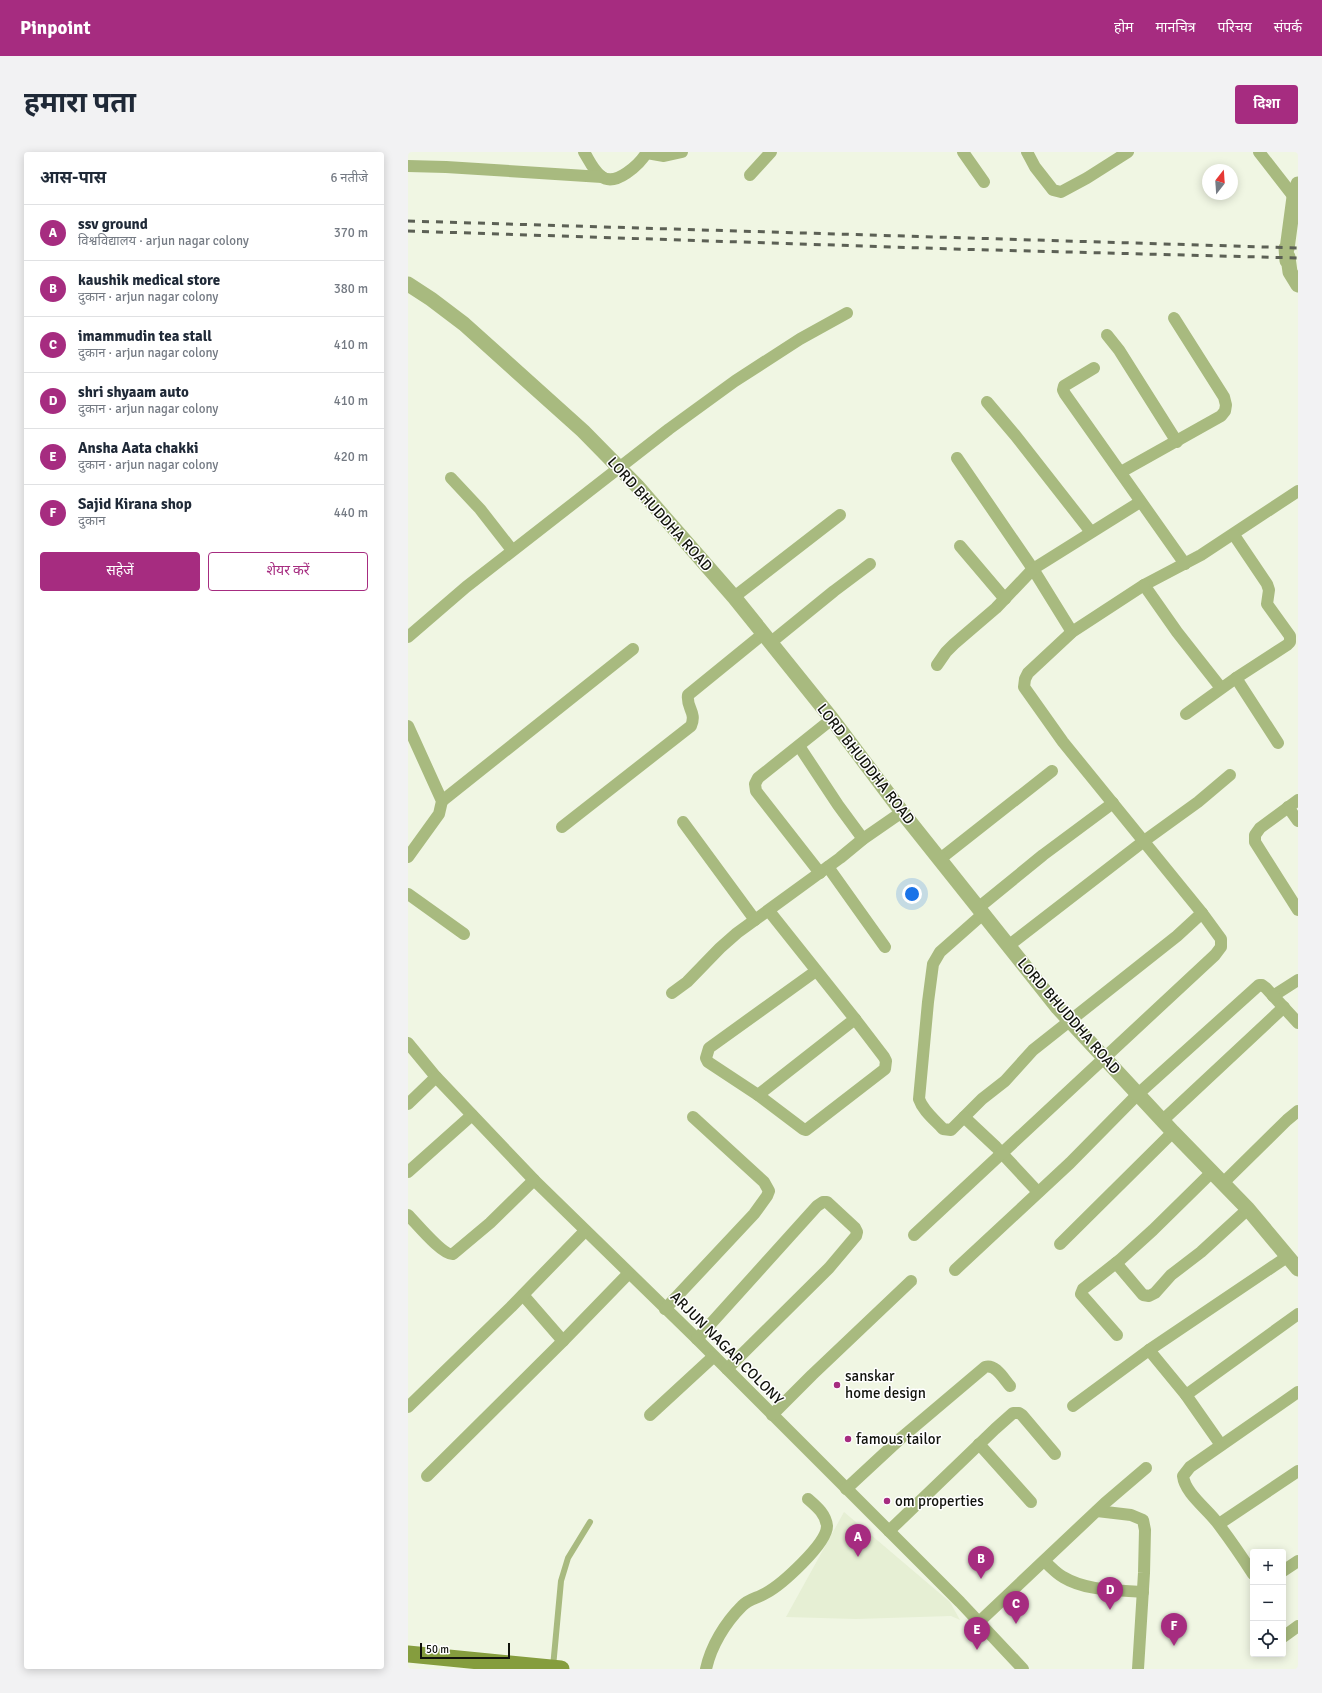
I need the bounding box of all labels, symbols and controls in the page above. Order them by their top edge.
text: Pinpoint [20,16,91,40]
text: होम [1114,19,1133,36]
text: मानचित्र [1155,19,1196,36]
text: परिचय [1218,19,1252,36]
text: संपर्क [1274,19,1302,36]
button: दिशा [1235,85,1298,124]
text: हमारा पता [24,86,136,120]
north arrow [1202,164,1238,200]
text: आस-पास [40,167,106,188]
text: 6 नतीजे [330,170,368,186]
text: ssv ground [78,215,148,233]
text: A [49,225,57,241]
text: 370 m [334,225,368,241]
text: विश्वविद्यालय · arjun nagar colony [78,233,249,249]
text: kaushik medical store [78,271,220,289]
text: B [49,281,57,297]
text: 380 m [334,281,368,297]
text: दुकान · arjun nagar colony [78,289,218,305]
text: imammudin tea stall [78,327,212,345]
text: C [49,337,57,353]
text: 410 m [334,337,368,353]
text: दुकान · arjun nagar colony [78,345,218,361]
text: shri shyaam auto [78,383,189,401]
text: D [49,393,57,409]
text: 410 m [334,393,368,409]
text: दुकान · arjun nagar colony [78,401,218,417]
text: Ansha Aata chakki [78,439,198,457]
text: E [49,449,57,465]
text: 420 m [334,449,368,465]
street label: LORD BHUDDHA ROAD [604,453,716,575]
text: दुकान · arjun nagar colony [78,457,218,473]
text: Sajid Kirana shop [78,495,192,513]
text: F [50,505,56,521]
text: 440 m [334,505,368,521]
text: दुकान [78,513,105,529]
button: सहेजें [40,552,200,591]
button: शेयर करें [208,552,368,591]
street label: LORD BHUDDHA ROAD [813,700,919,828]
your location [902,884,922,904]
street label: LORD BHUDDHA ROAD [1014,954,1124,1078]
street label: ARJUN NAGAR COLONY [667,1288,788,1409]
place label: sanskar home design [845,1367,926,1402]
marker: sanskar home design [832,1380,842,1390]
place label: famous tailor [856,1430,941,1448]
marker: famous tailor [843,1434,853,1444]
place label: om properties [895,1492,984,1510]
marker: om properties [882,1496,892,1506]
pin: A [845,1524,871,1557]
pin: B [968,1546,994,1579]
map controls [1250,1549,1286,1657]
button: + [1250,1549,1286,1585]
pin: D [1097,1577,1123,1610]
button: − [1250,1585,1286,1621]
pin: C [1003,1591,1029,1624]
pin: F [1161,1613,1187,1646]
pin: E [964,1617,990,1650]
button: locate [1250,1621,1286,1657]
scale bar [420,1641,510,1660]
text: 50 m [426,1643,449,1656]

